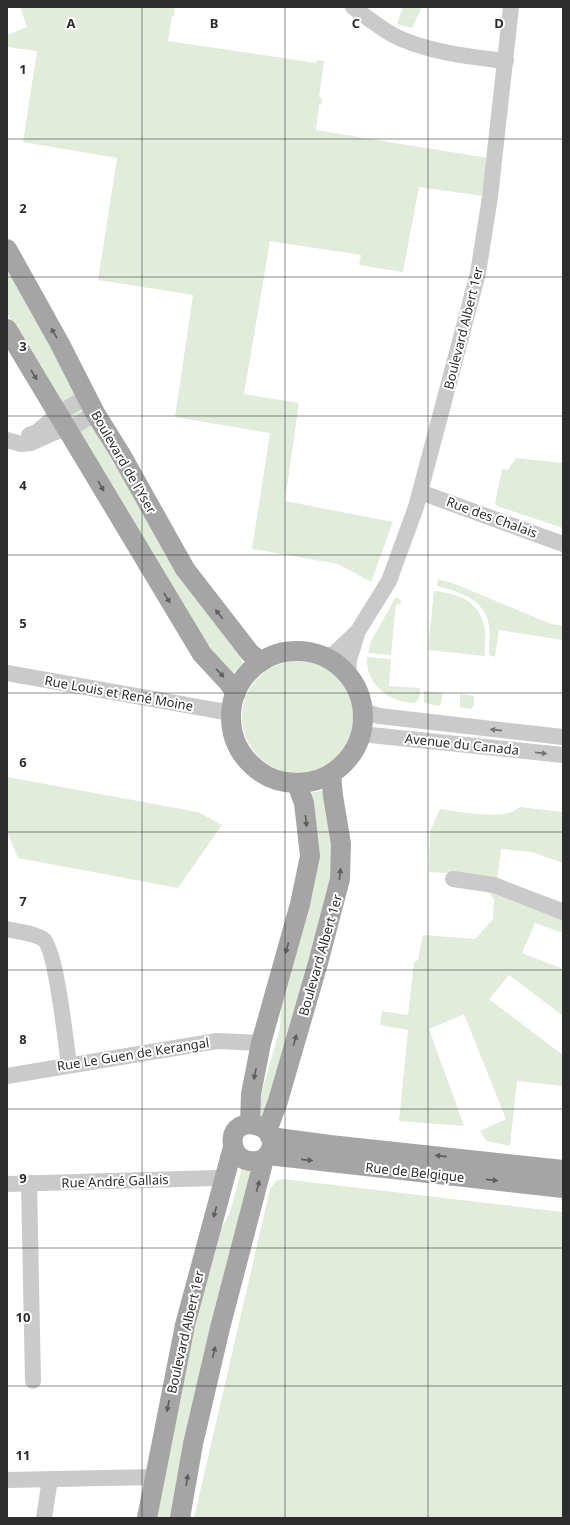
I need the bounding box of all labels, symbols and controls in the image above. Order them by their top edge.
text: A [67,14,76,32]
text: B [210,14,218,32]
text: C [352,14,360,32]
text: D [494,14,504,32]
text: 1 [19,60,27,78]
text: 2 [19,199,27,217]
street label: Boulevard Albert 1er [439,264,487,391]
one-way arrow [50,327,57,339]
text: 3 [19,337,27,355]
one-way arrow [30,370,38,380]
street label: Boulevard de l'Yser [87,407,161,517]
text: 4 [19,476,27,494]
one-way arrow [97,480,104,492]
street label: Rue des Chalais [444,492,540,542]
one-way arrow [164,592,171,604]
one-way arrow [214,609,223,620]
text: 5 [19,614,27,632]
one-way arrow [215,668,225,678]
street label: Rue Louis et René Moine [43,671,195,715]
one-way arrow [490,726,503,733]
street label: Avenue du Canada [404,729,520,759]
one-way arrow [535,749,547,756]
text: 6 [19,753,27,771]
one-way arrow [303,815,309,827]
one-way arrow [337,868,343,880]
street label: Boulevard Albert 1er [294,891,346,1018]
text: 7 [19,892,27,910]
one-way arrow [284,943,290,955]
text: 8 [19,1030,27,1048]
street label: Rue Le Guen de Kerangal [56,1033,210,1075]
one-way arrow [292,1034,298,1046]
one-way arrow [251,1068,257,1080]
one-way arrow [435,1153,447,1159]
one-way arrow [301,1157,313,1163]
street label: Rue de Belgique [365,1158,465,1186]
text: 9 [19,1169,27,1187]
street label: Rue André Gallais [61,1170,169,1192]
one-way arrow [486,1177,498,1183]
one-way arrow [255,1180,261,1192]
one-way arrow [212,1206,218,1218]
street label: Boulevard Albert 1er [162,1268,208,1395]
text: 10 [16,1308,30,1326]
one-way arrow [211,1346,217,1358]
one-way arrow [165,1400,171,1412]
text: 11 [16,1446,30,1464]
one-way arrow [184,1473,190,1486]

